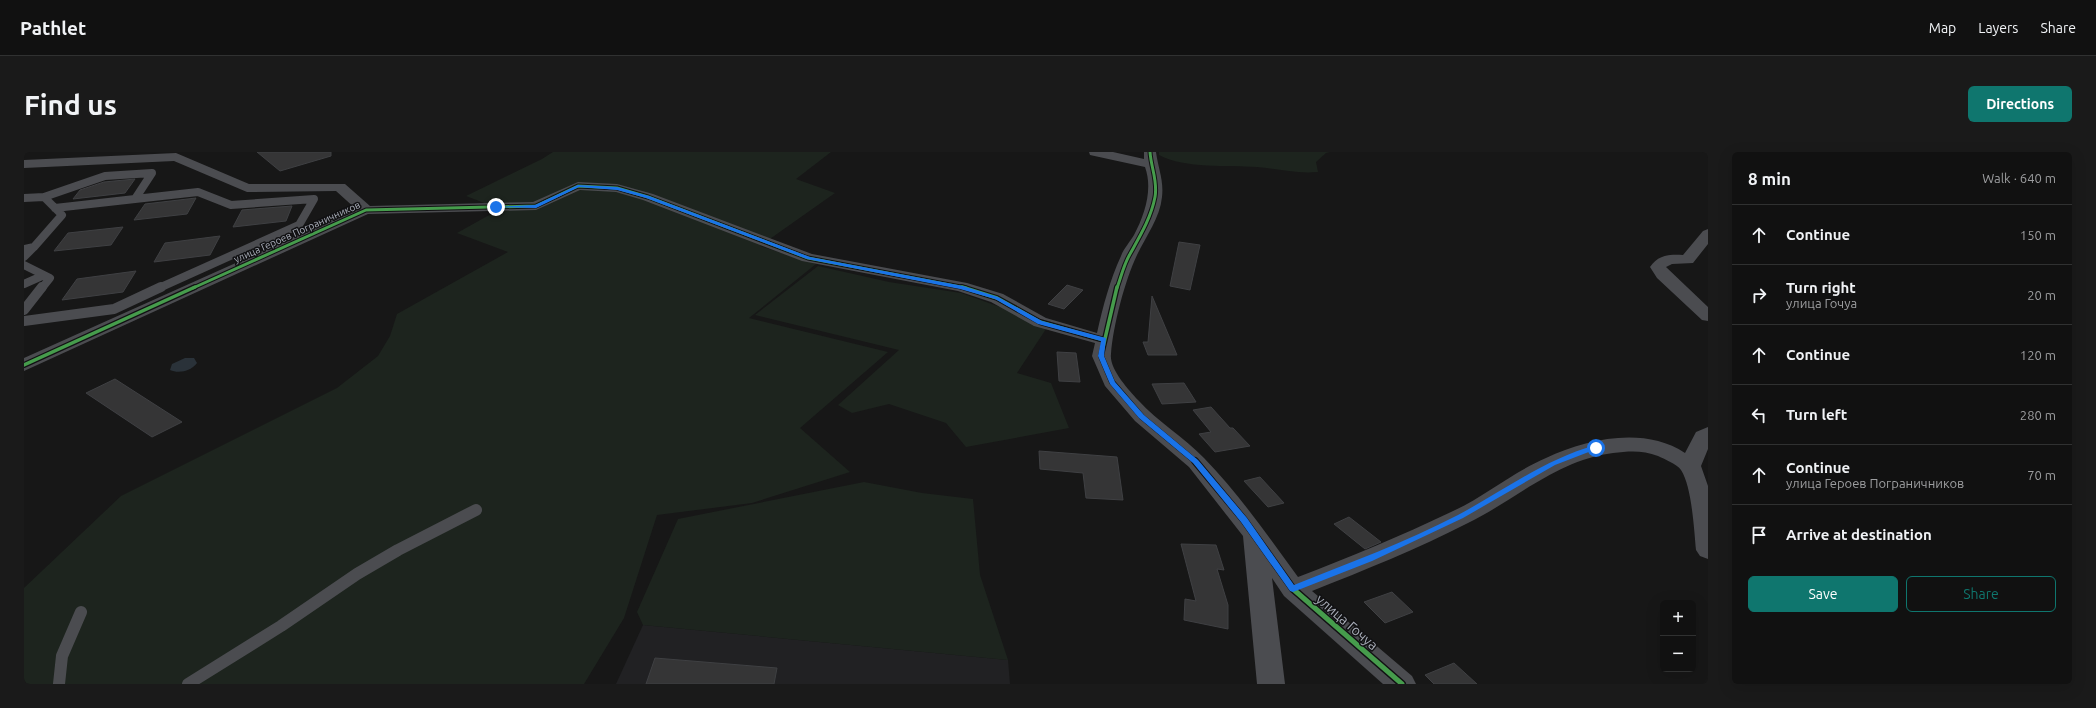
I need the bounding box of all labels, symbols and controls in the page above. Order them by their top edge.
text: Pathlet [20,17,86,39]
text: Map [1929,20,1956,36]
text: Layers [1978,20,2018,36]
text: Share [2040,20,2076,36]
button: Directions [1968,86,2072,122]
text: Find us [24,89,117,120]
text: 8 min [1748,169,1791,188]
text: Walk · 640 m [1982,171,2056,185]
route end [487,198,505,216]
street label: улица Героев Пограничников [232,199,362,265]
icon: ahead [1748,224,1770,246]
text: Continue [1786,226,1850,243]
text: 150 m [2020,228,2056,242]
text: Turn right [1786,279,1856,296]
icon: right [1748,284,1770,306]
text: 20 m [2027,288,2056,302]
text: улица Гочуа [1786,296,1857,310]
icon: ahead [1748,344,1770,366]
text: Continue [1786,346,1850,363]
text: 120 m [2020,348,2056,362]
icon: left [1748,404,1770,426]
text: Turn left [1786,406,1847,423]
text: 280 m [2020,408,2056,422]
route start [1587,439,1605,457]
text: Continue [1786,459,1850,476]
icon: ahead [1748,464,1770,486]
text: 70 m [2027,468,2056,482]
text: улица Героев Пограничников [1786,476,1964,490]
icon: arrive [1748,524,1770,546]
text: Arrive at destination [1786,526,1932,543]
button: Save [1748,576,1898,612]
button: Share [1906,576,2056,612]
street label: улица Гочуа [1313,591,1381,653]
map controls [1660,600,1696,672]
button: + [1660,600,1696,636]
button: − [1660,636,1696,672]

